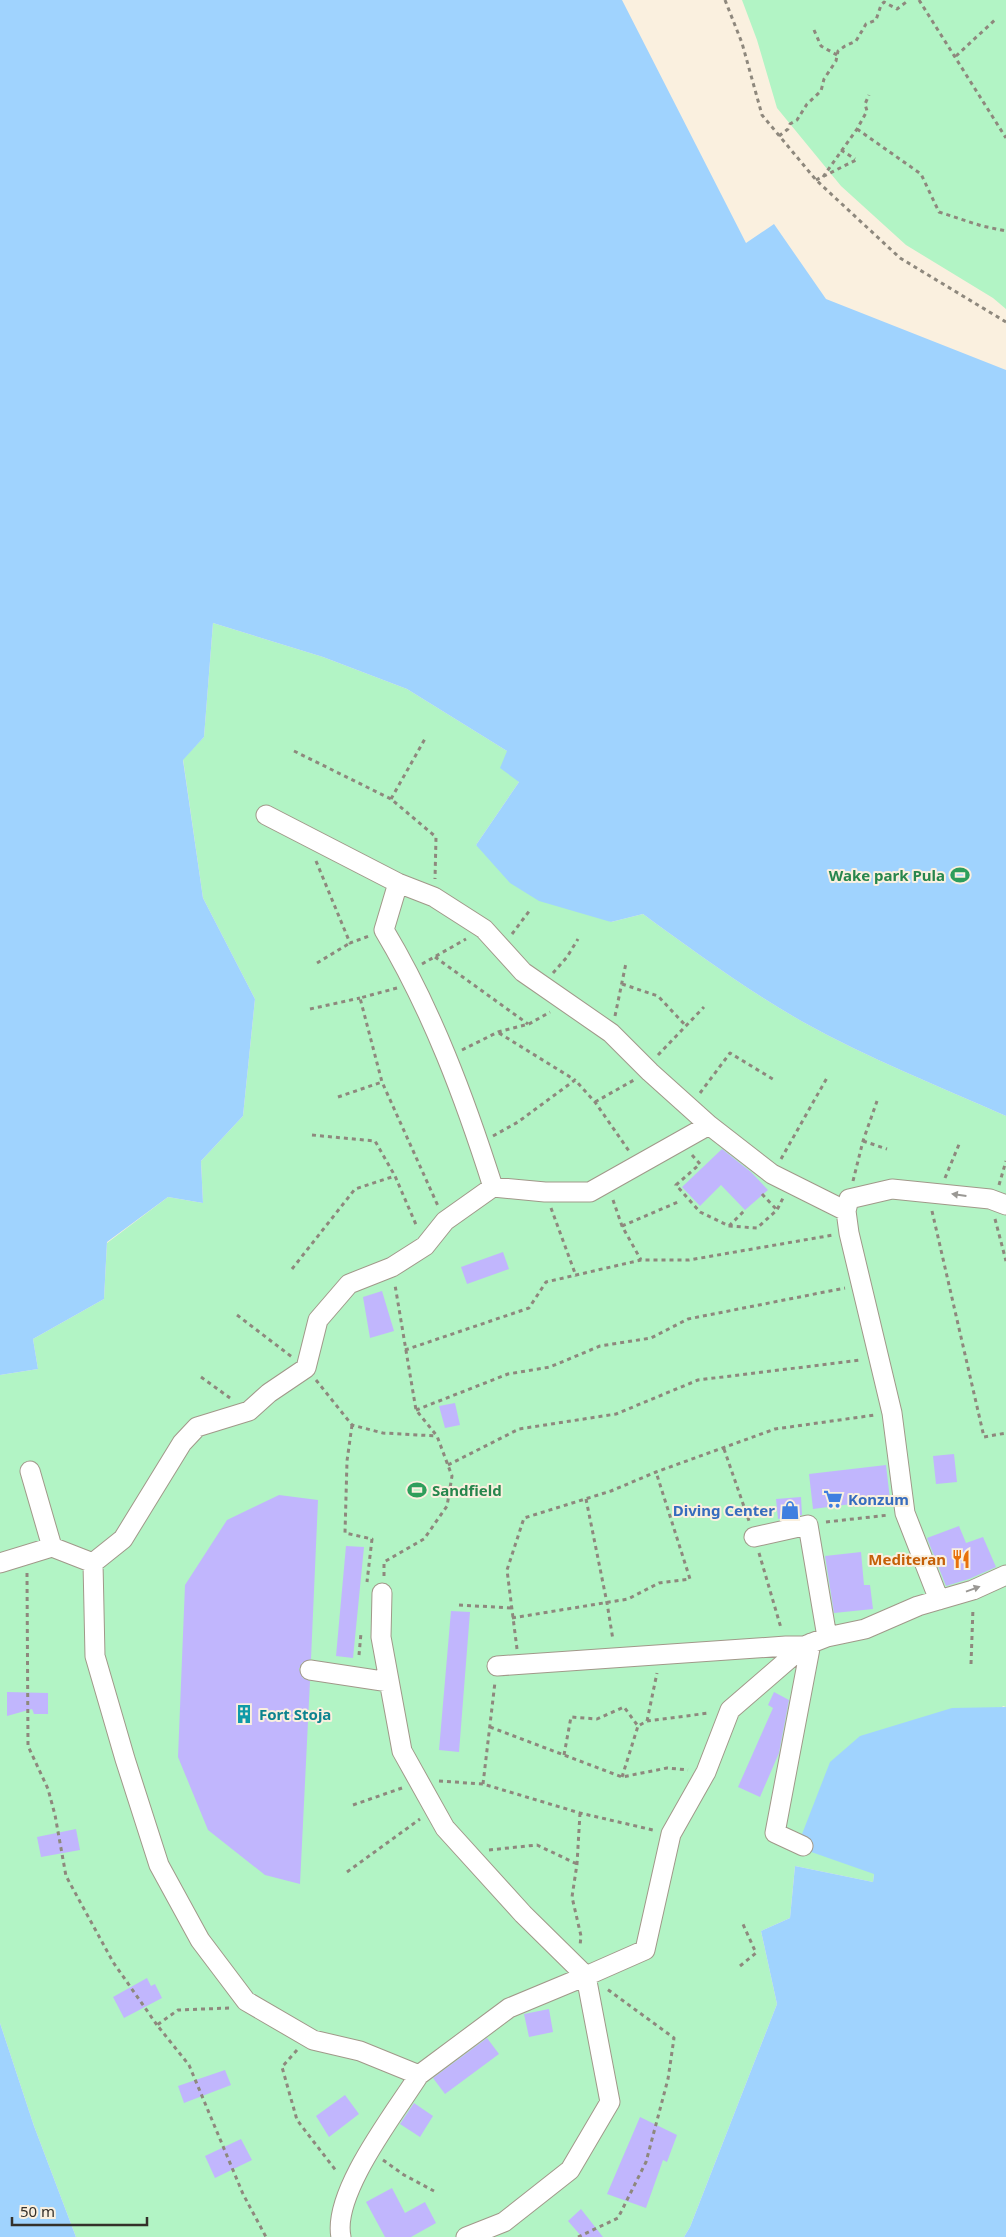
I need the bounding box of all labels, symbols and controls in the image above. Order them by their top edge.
sports icon: Wake park Pula [949,864,971,886]
place label: Wake park Pula [829,865,945,885]
one-way arrow [951,1191,967,1199]
sports icon: Sandfield [406,1479,428,1501]
place label: Sandfield [432,1480,502,1500]
supermarket icon: Konzum [822,1488,844,1510]
place label: Konzum [848,1489,909,1509]
shop icon: Diving Center [779,1499,801,1521]
place label: Diving Center [673,1500,775,1520]
restaurant icon: Mediteran [950,1548,972,1570]
place label: Mediteran [868,1549,946,1569]
one-way arrow [966,1585,981,1593]
building icon: Fort Stoja [233,1703,255,1725]
place label: Fort Stoja [259,1704,331,1724]
scale bar [12,2194,148,2226]
text: 50 m [20,2201,55,2221]

